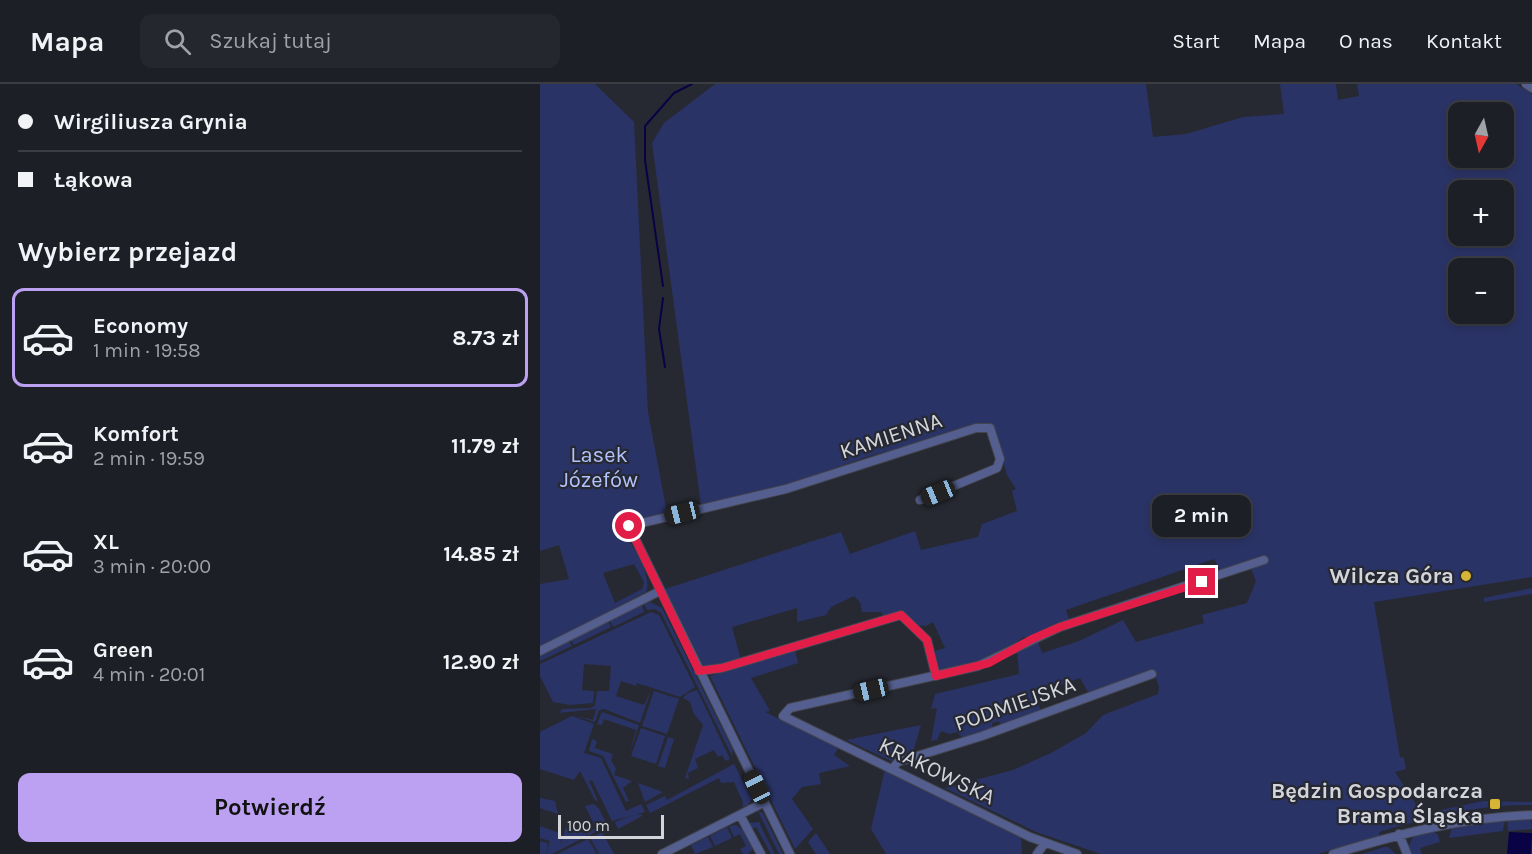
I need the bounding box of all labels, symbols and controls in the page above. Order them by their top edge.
search box [140,14,560,68]
text: Mapa [30,25,104,58]
icon: search [161,25,194,58]
text: Szukaj tutaj [209,28,332,54]
text: Start [1172,29,1220,53]
text: Mapa [1253,29,1306,53]
text: O nas [1339,29,1393,53]
text: Kontakt [1426,29,1502,53]
north arrow [1448,102,1514,168]
map controls [1448,102,1514,324]
text: Wirgiliusza Grynia [54,109,248,135]
text: Łąkowa [54,167,133,193]
button: + [1448,180,1514,246]
text: Wybierz przejazd [18,236,237,268]
button: − [1448,258,1514,324]
icon: car [21,311,75,365]
text: Economy [93,313,188,339]
text: 8.73 zł [452,325,519,351]
text: 1 min · 19:58 [93,339,201,362]
street label: KAMIENNA [837,407,946,465]
icon: car [21,419,75,473]
text: Komfort [93,421,179,447]
text: 11.79 zł [451,433,519,459]
park label: Lasek Józefów [560,442,638,493]
text: 2 min · 19:59 [93,447,205,470]
car [918,478,958,508]
callout: 2 min [1152,495,1252,537]
car [662,500,702,526]
text: 2 min [1174,504,1229,527]
route start [615,512,642,539]
icon: car [21,527,75,581]
text: XL [93,529,119,555]
text: 14.85 zł [443,541,519,567]
text: 3 min · 20:00 [93,555,211,578]
place label: Wilcza Góra [1329,563,1454,589]
route end [1188,568,1215,595]
marker: Wilcza Góra [1459,569,1473,583]
icon: car [21,635,75,689]
text: Green [93,637,154,663]
text: 12.90 zł [443,649,519,675]
text: 4 min · 20:01 [93,663,205,686]
street label: PODMIEJSKA [951,671,1079,737]
car [851,677,891,703]
street label: KRAKOWSKA [875,732,1000,810]
car [741,767,773,807]
button: Potwierdź [18,773,522,842]
place label: Będzin Gospodarcza Brama Śląska [1271,778,1483,829]
marker: Będzin Gospodarcza Brama Śląska [1488,797,1502,811]
scale bar [558,812,664,840]
text: 100 m [567,816,610,835]

